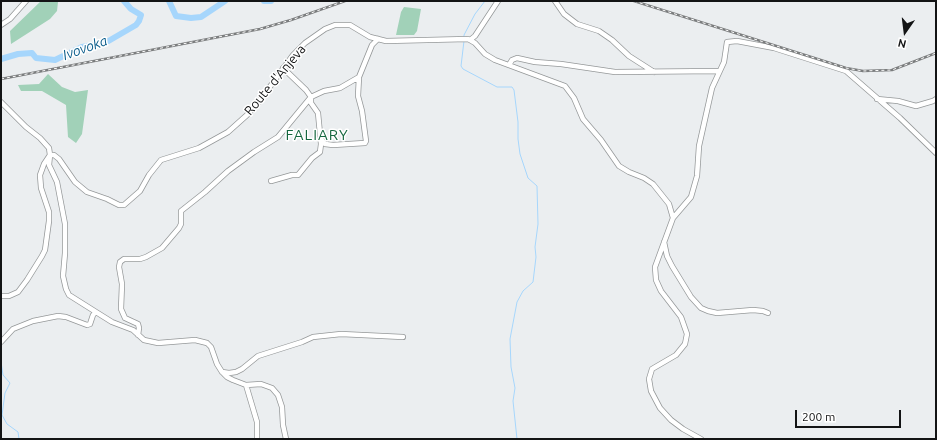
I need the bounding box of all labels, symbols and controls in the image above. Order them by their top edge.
north arrow [885,12,925,52]
water label: Ivovoka [60,32,110,64]
text: N [897,37,908,50]
street label: Route d'Anjeva [241,41,309,119]
district label: FALIARY [285,126,349,144]
scale bar [797,402,903,428]
text: 200 m [802,410,835,423]

